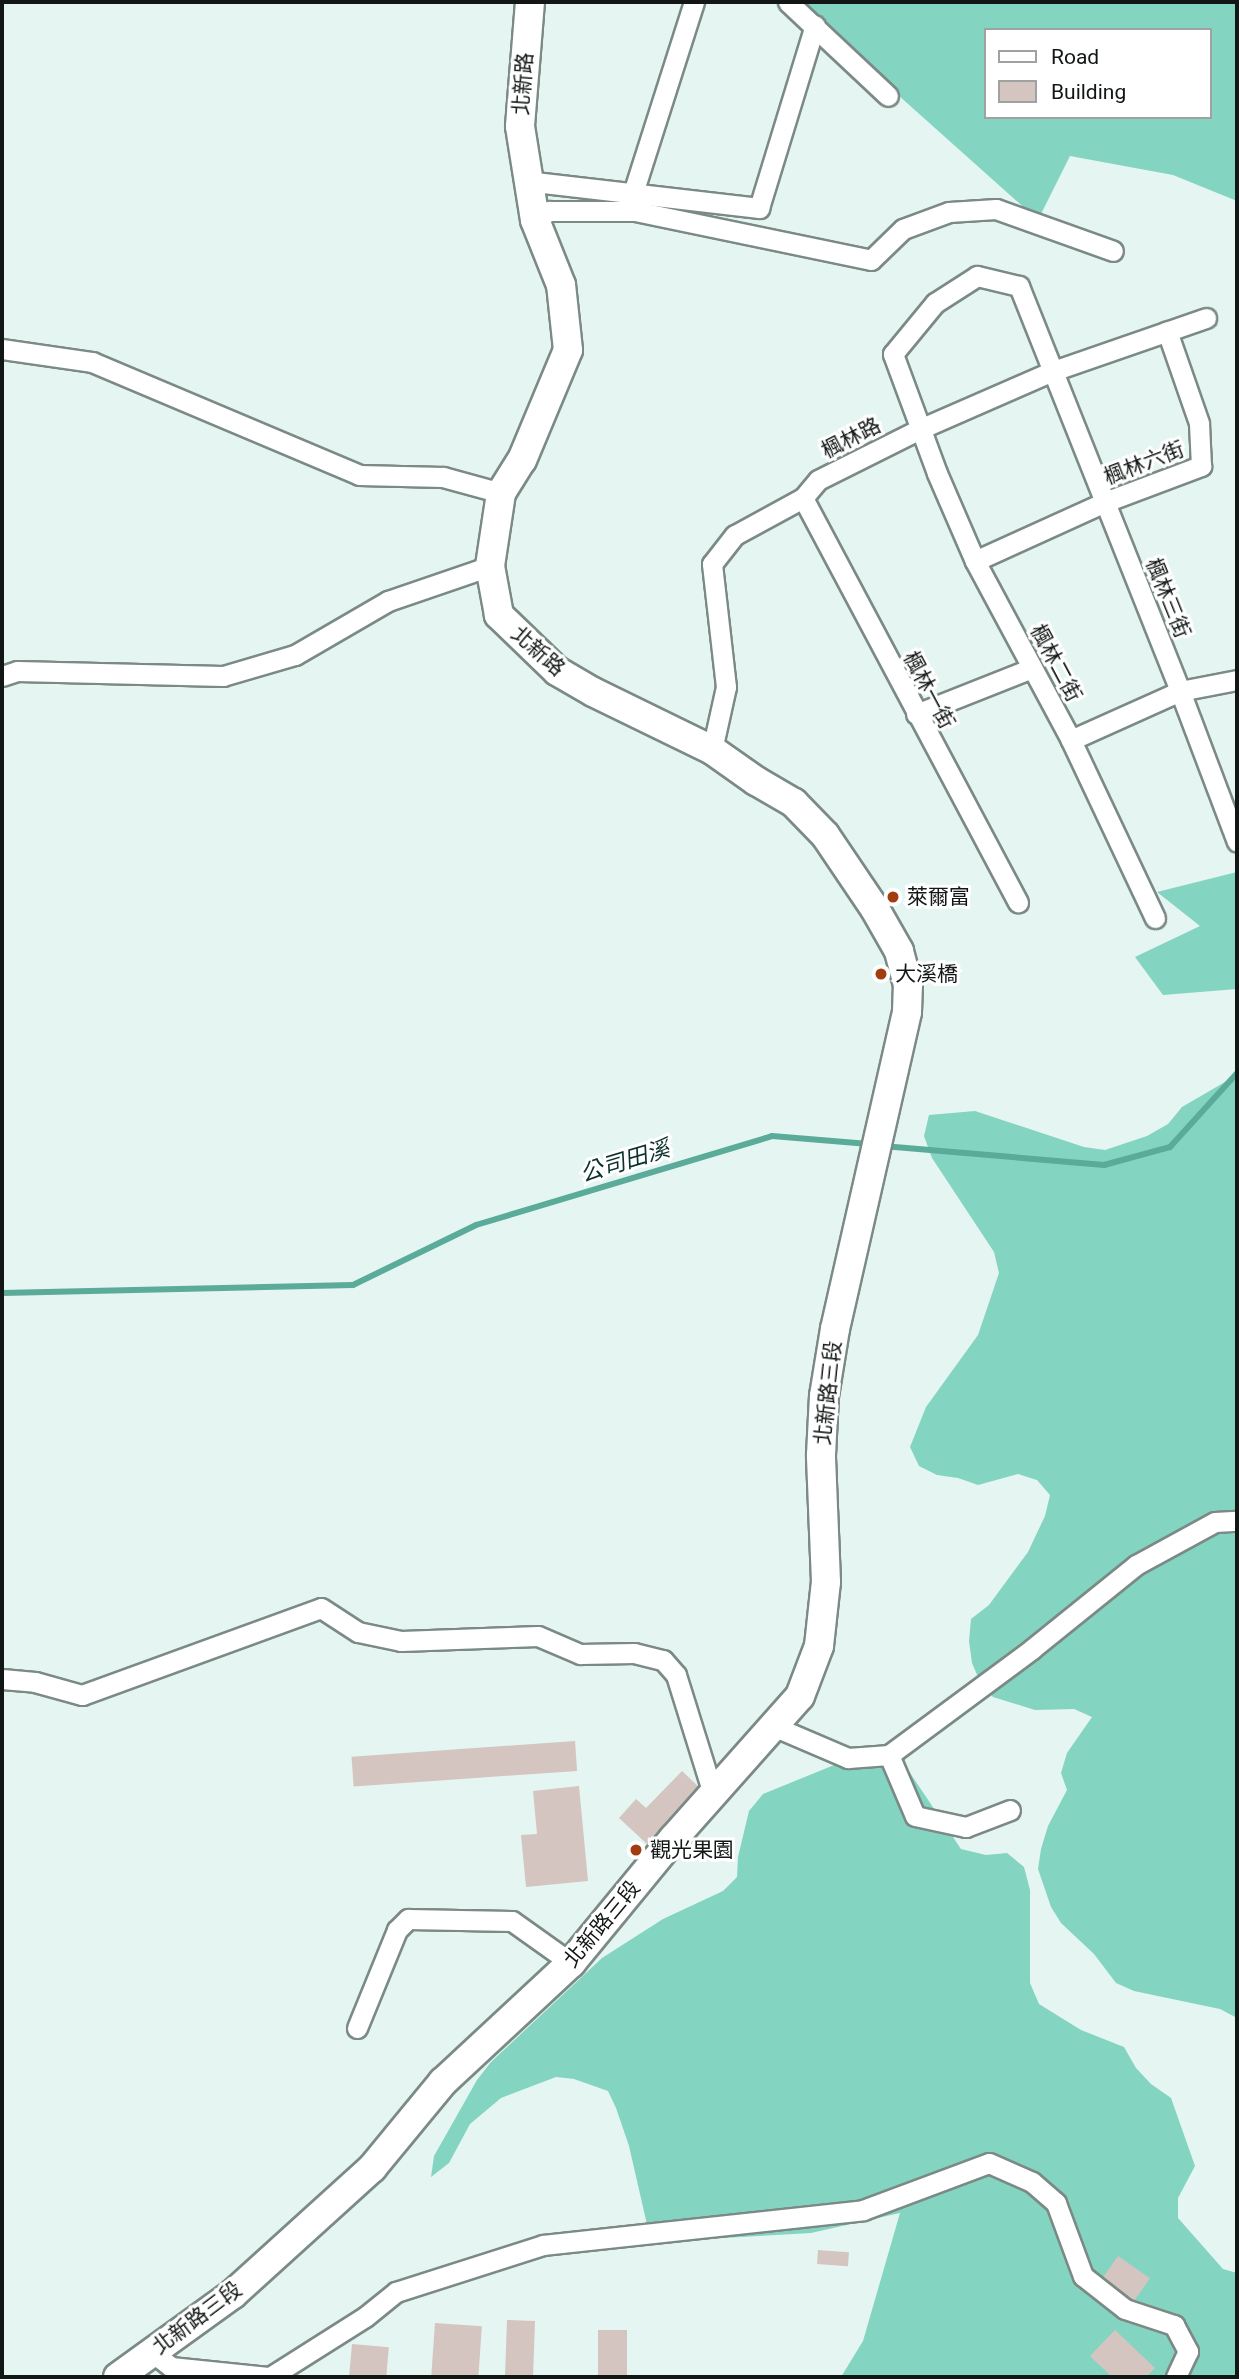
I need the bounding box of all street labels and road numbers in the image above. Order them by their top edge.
street label: 北新路 [508,52,538,116]
street label: 楓林路 [817,412,885,464]
street label: 楓林六街 [1100,436,1188,490]
street label: 楓林三街 [1141,554,1195,642]
street label: 楓林二街 [1025,620,1087,706]
street label: 北新路 [506,621,570,681]
street label: 楓林一街 [898,647,960,733]
street label: 北新路三段 [810,1339,846,1447]
street label: 北新路三段 [559,1876,645,1972]
street label: 北新路三段 [147,2276,247,2360]

